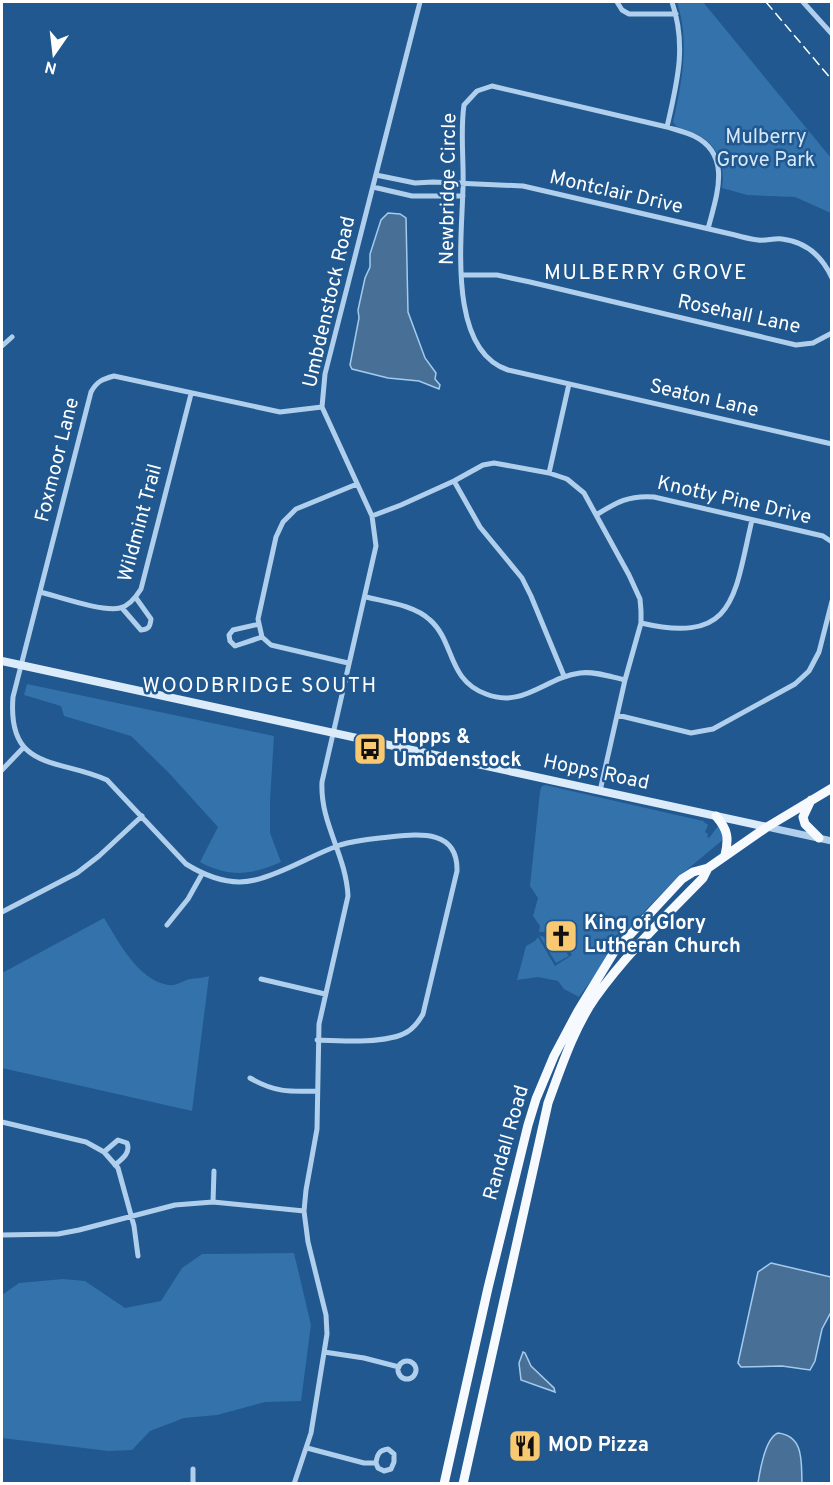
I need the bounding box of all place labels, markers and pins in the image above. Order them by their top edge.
place label: Hopps & Umbdenstock [393,725,522,774]
bus stop icon: Hopps & Umbdenstock [352,731,388,767]
place label: King of Glory Lutheran Church [584,911,741,960]
church icon: King of Glory Lutheran Church [543,918,579,954]
restaurant icon: MOD Pizza [507,1428,543,1464]
place label: MOD Pizza [548,1433,649,1459]

